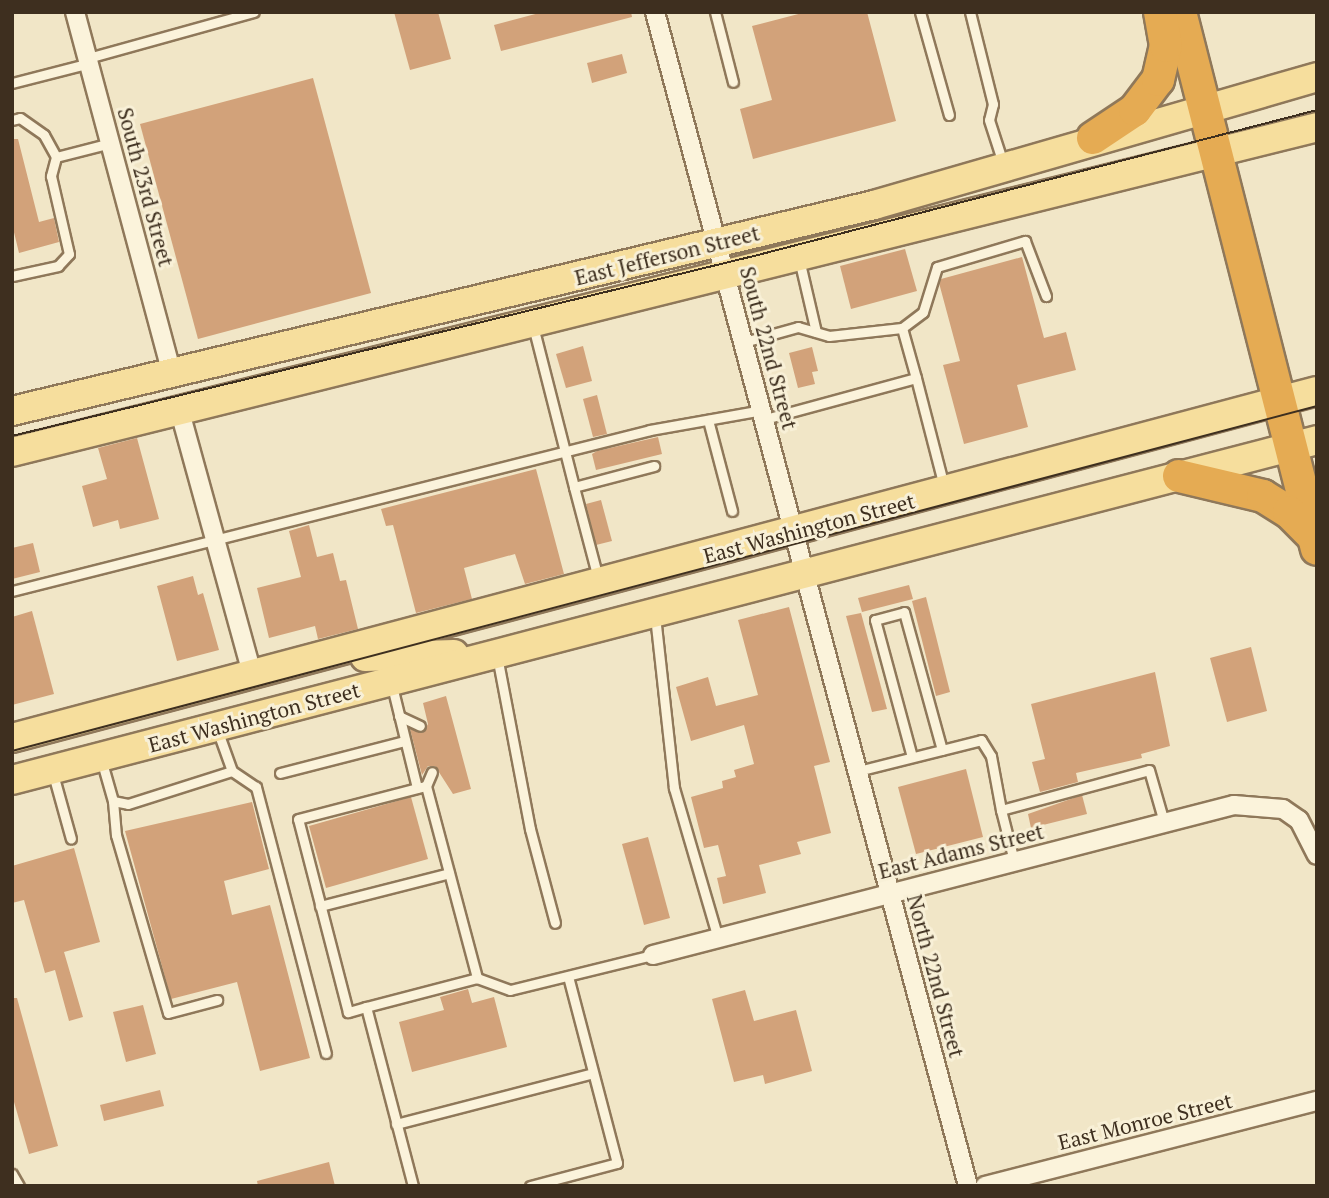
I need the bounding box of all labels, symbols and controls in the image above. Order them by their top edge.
street label: South 23rd Street [113,105,179,269]
street label: East Jefferson Street [572,220,762,290]
street label: South 22nd Street [735,264,803,432]
street label: East Washington Street [700,488,918,568]
street label: East Washington Street [145,677,363,757]
street label: East Adams Street [876,818,1046,884]
street label: North 22nd Street [902,892,970,1060]
street label: East Monroe Street [1055,1087,1235,1155]

